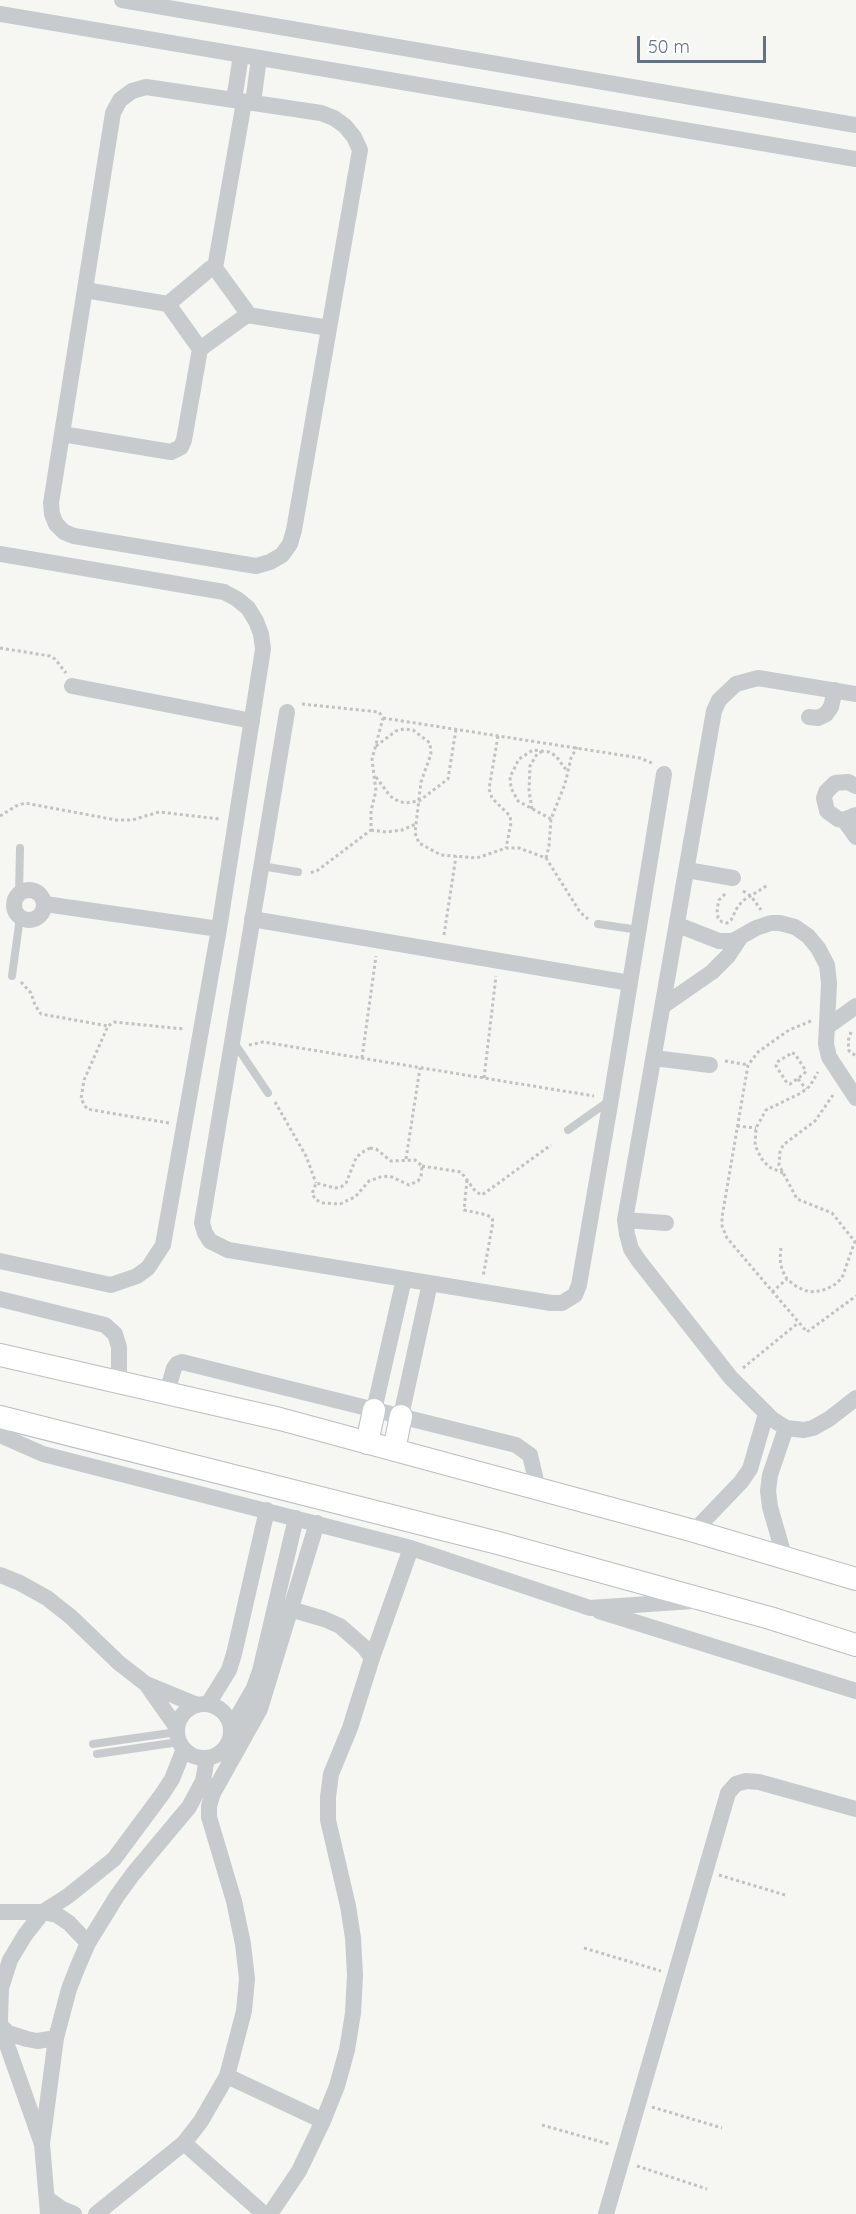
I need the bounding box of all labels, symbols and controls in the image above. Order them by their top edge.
scale bar [640,24,769,62]
text: 50 m [648,35,690,58]

